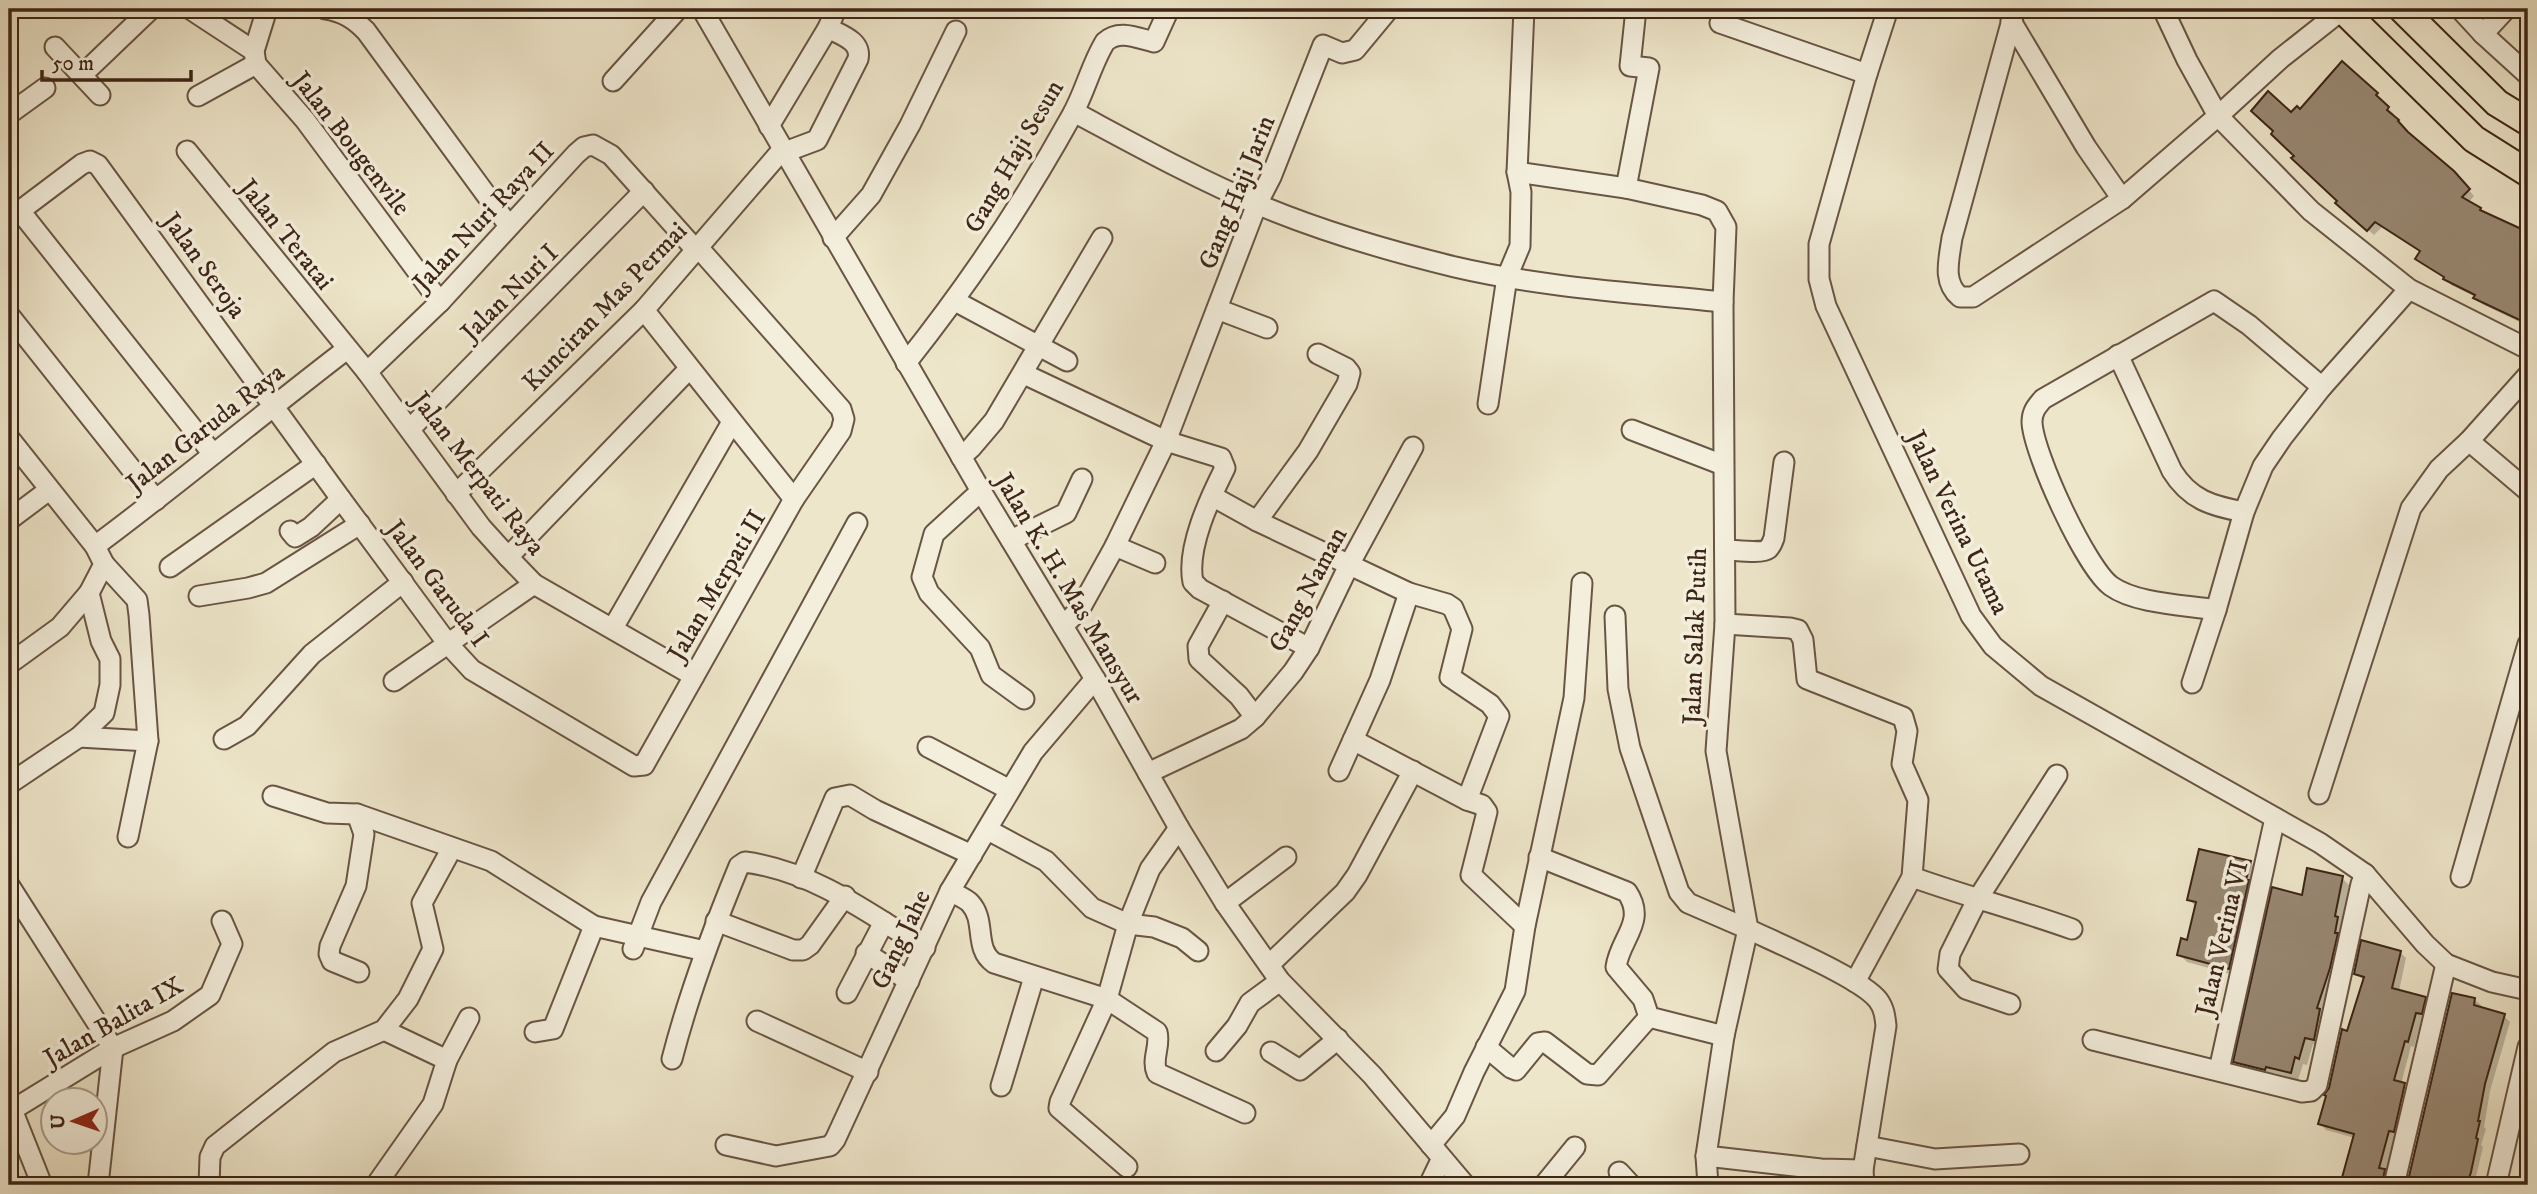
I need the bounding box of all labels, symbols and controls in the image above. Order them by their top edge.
scale bar [42,38,191,82]
text: 50 m [52,51,94,77]
street label: Jalan Bougenvile [283,64,417,223]
street label: Gang Haji Sesun [957,74,1072,239]
street label: Gang Haji Jarin [1192,110,1283,274]
street label: Jalan Nuri Raya II [405,135,562,300]
street label: Jalan Teratai [230,171,341,297]
street label: Jalan Seroja [153,205,253,325]
street label: Kunciran Mas Permai [516,215,695,399]
street label: Jalan Nuri I [453,237,566,350]
street label: Jalan Garuda Raya [119,356,292,501]
street label: Jalan Merpati Raya [402,384,552,562]
street label: Jalan Verina Utama [1898,423,2017,620]
street label: Jalan K. H. Mas Mansyur [986,466,1151,710]
street label: Jalan Merpati II [660,504,774,669]
street label: Jalan Garuda I [377,512,495,654]
street label: Gang Naman [1262,521,1355,658]
street label: Jalan Salak Putih [1676,547,1715,727]
street label: Jalan Verina VI [2188,857,2256,1021]
street label: Gang Jahe [864,885,939,995]
street label: Jalan Balita IX [37,969,189,1076]
north arrow [38,1086,108,1156]
text: U [47,1114,70,1129]

